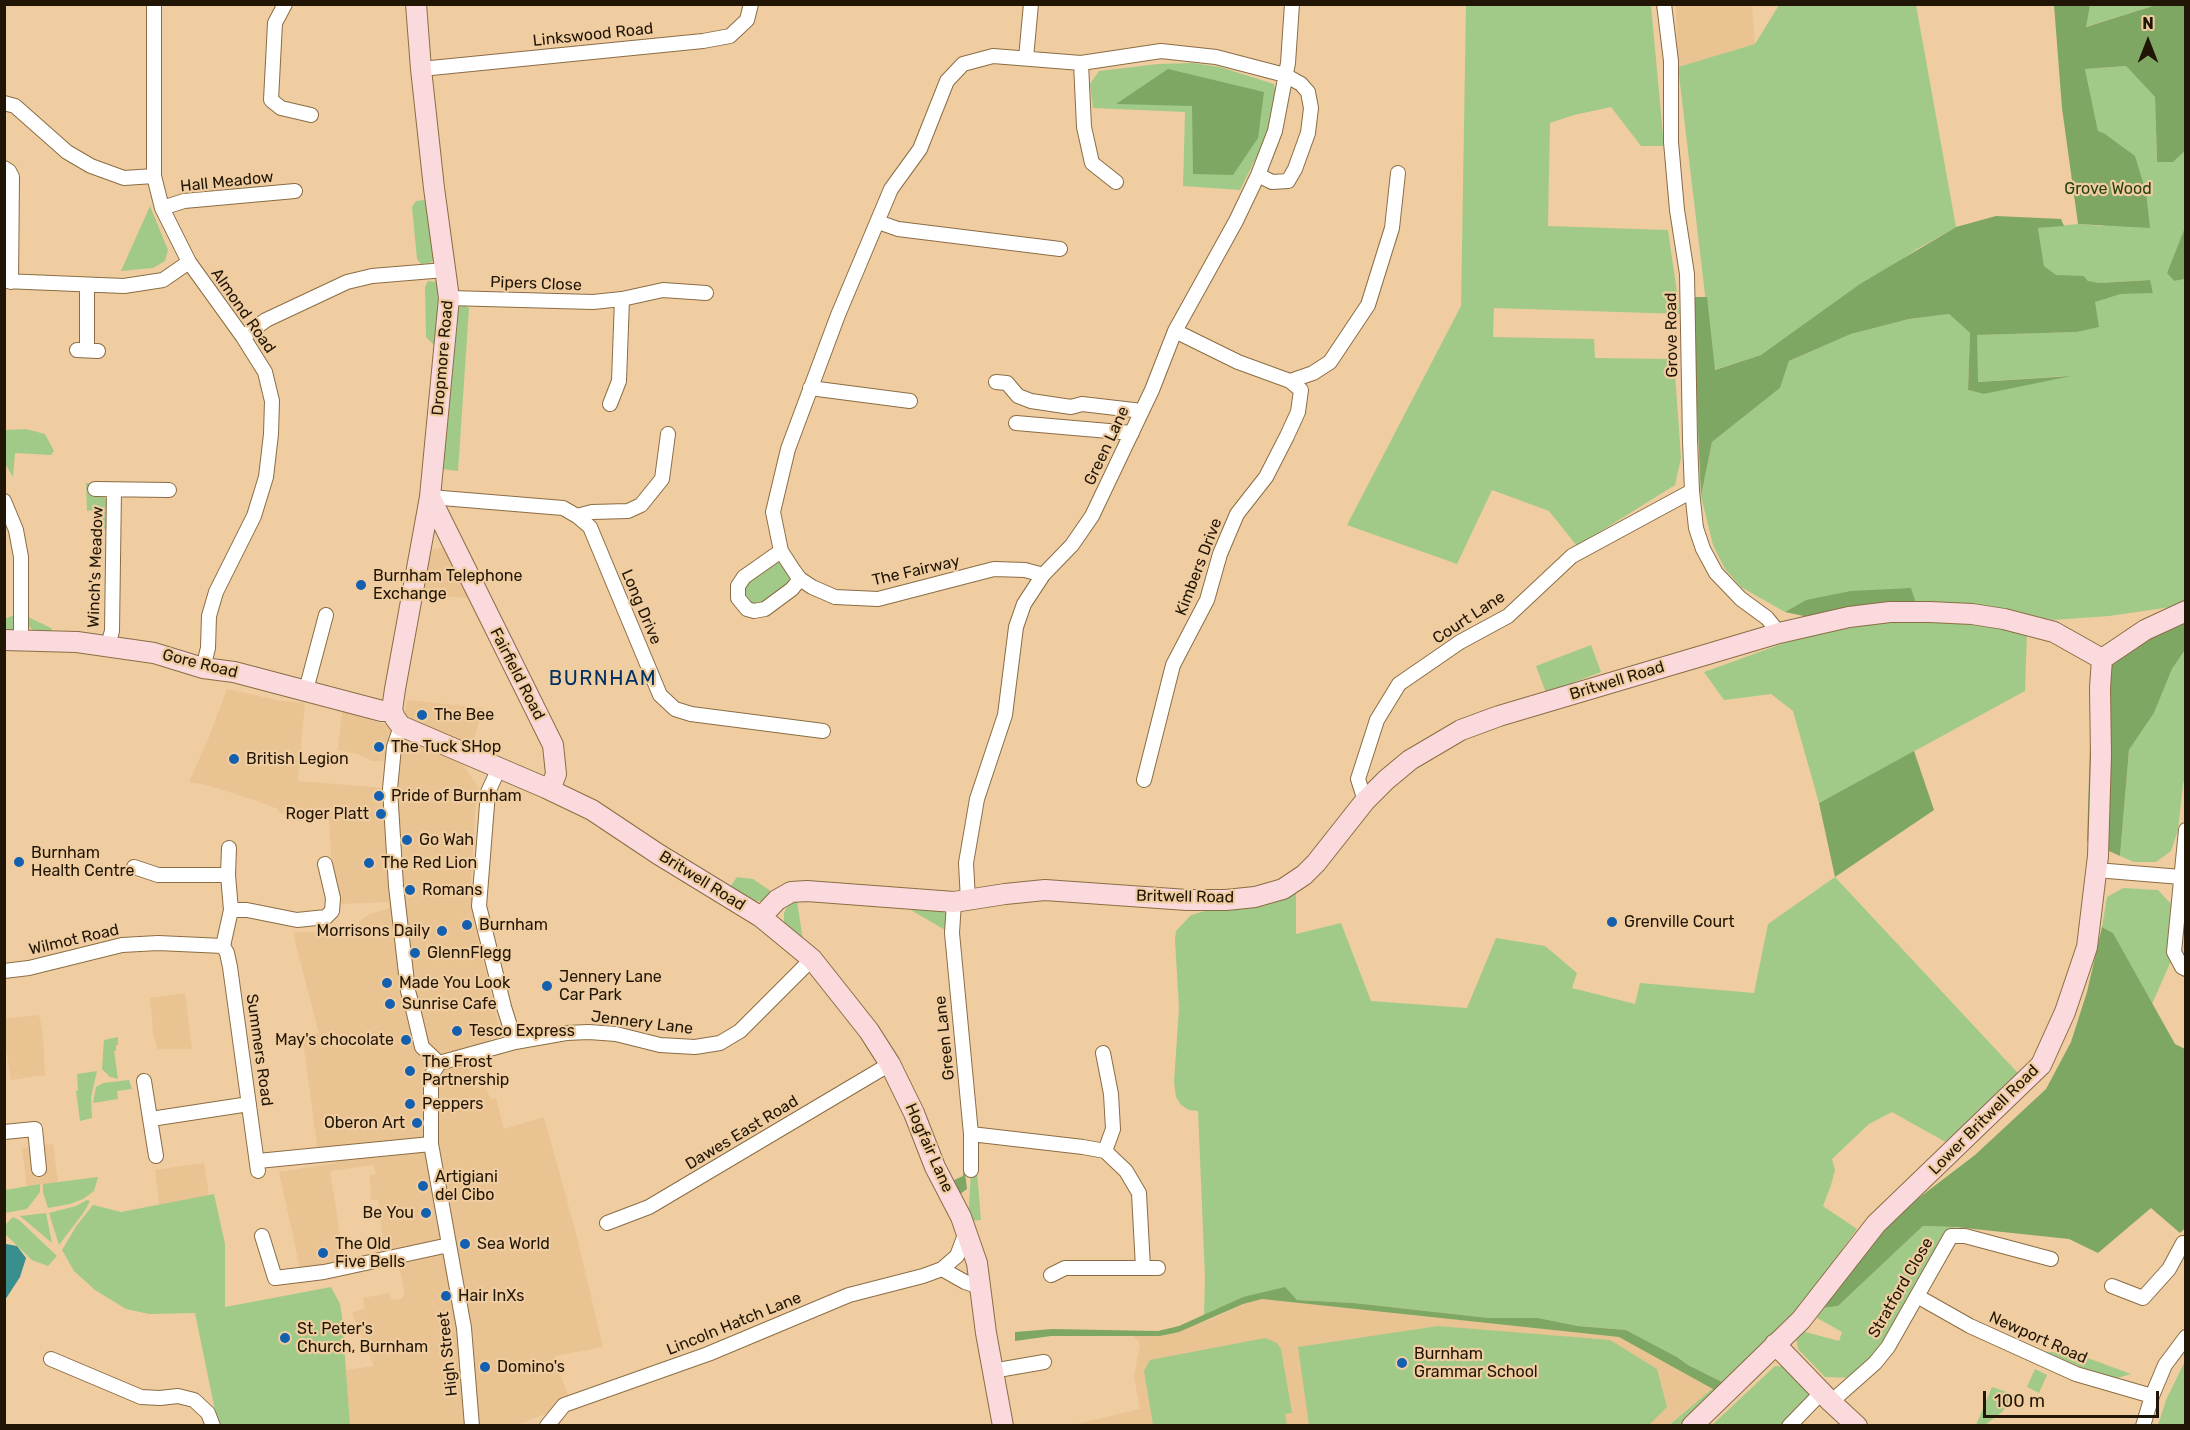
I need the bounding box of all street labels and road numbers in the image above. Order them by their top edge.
street label: Linkswood Road [532,19,654,51]
street label: Hall Meadow [179,168,275,196]
street label: Almond Road [207,265,279,357]
street label: Pipers Close [490,273,582,295]
street label: Grove Road [1662,292,1682,378]
street label: Dropmore Road [428,299,458,417]
street label: Green Lane [1080,403,1134,489]
street label: Winch's Meadow [84,506,108,628]
street label: Kimbers Drive [1172,516,1226,618]
street label: The Fairway [870,552,962,590]
street label: Long Drive [617,567,665,647]
street label: Court Lane [1429,588,1509,648]
street label: Fairfield Road [486,625,548,723]
street label: Gore Road [160,645,240,683]
street label: Britwell Road [1567,657,1667,705]
street label: Britwell Road [655,847,749,915]
street label: Britwell Road [1136,887,1234,907]
street label: Wilmot Road [27,920,121,960]
street label: Summers Road [242,993,276,1107]
street label: Green Lane [931,995,959,1081]
street label: Jennery Lane [590,1007,694,1039]
street label: Lower Britwell Road [1925,1061,2043,1179]
street label: Dawes East Road [682,1092,802,1174]
street label: Hogfair Lane [901,1101,957,1195]
street label: Stratford Close [1865,1234,1937,1342]
street label: Lincoln Hatch Lane [664,1288,804,1360]
street label: Newport Road [1986,1308,2090,1368]
street label: High Street [434,1311,462,1397]

